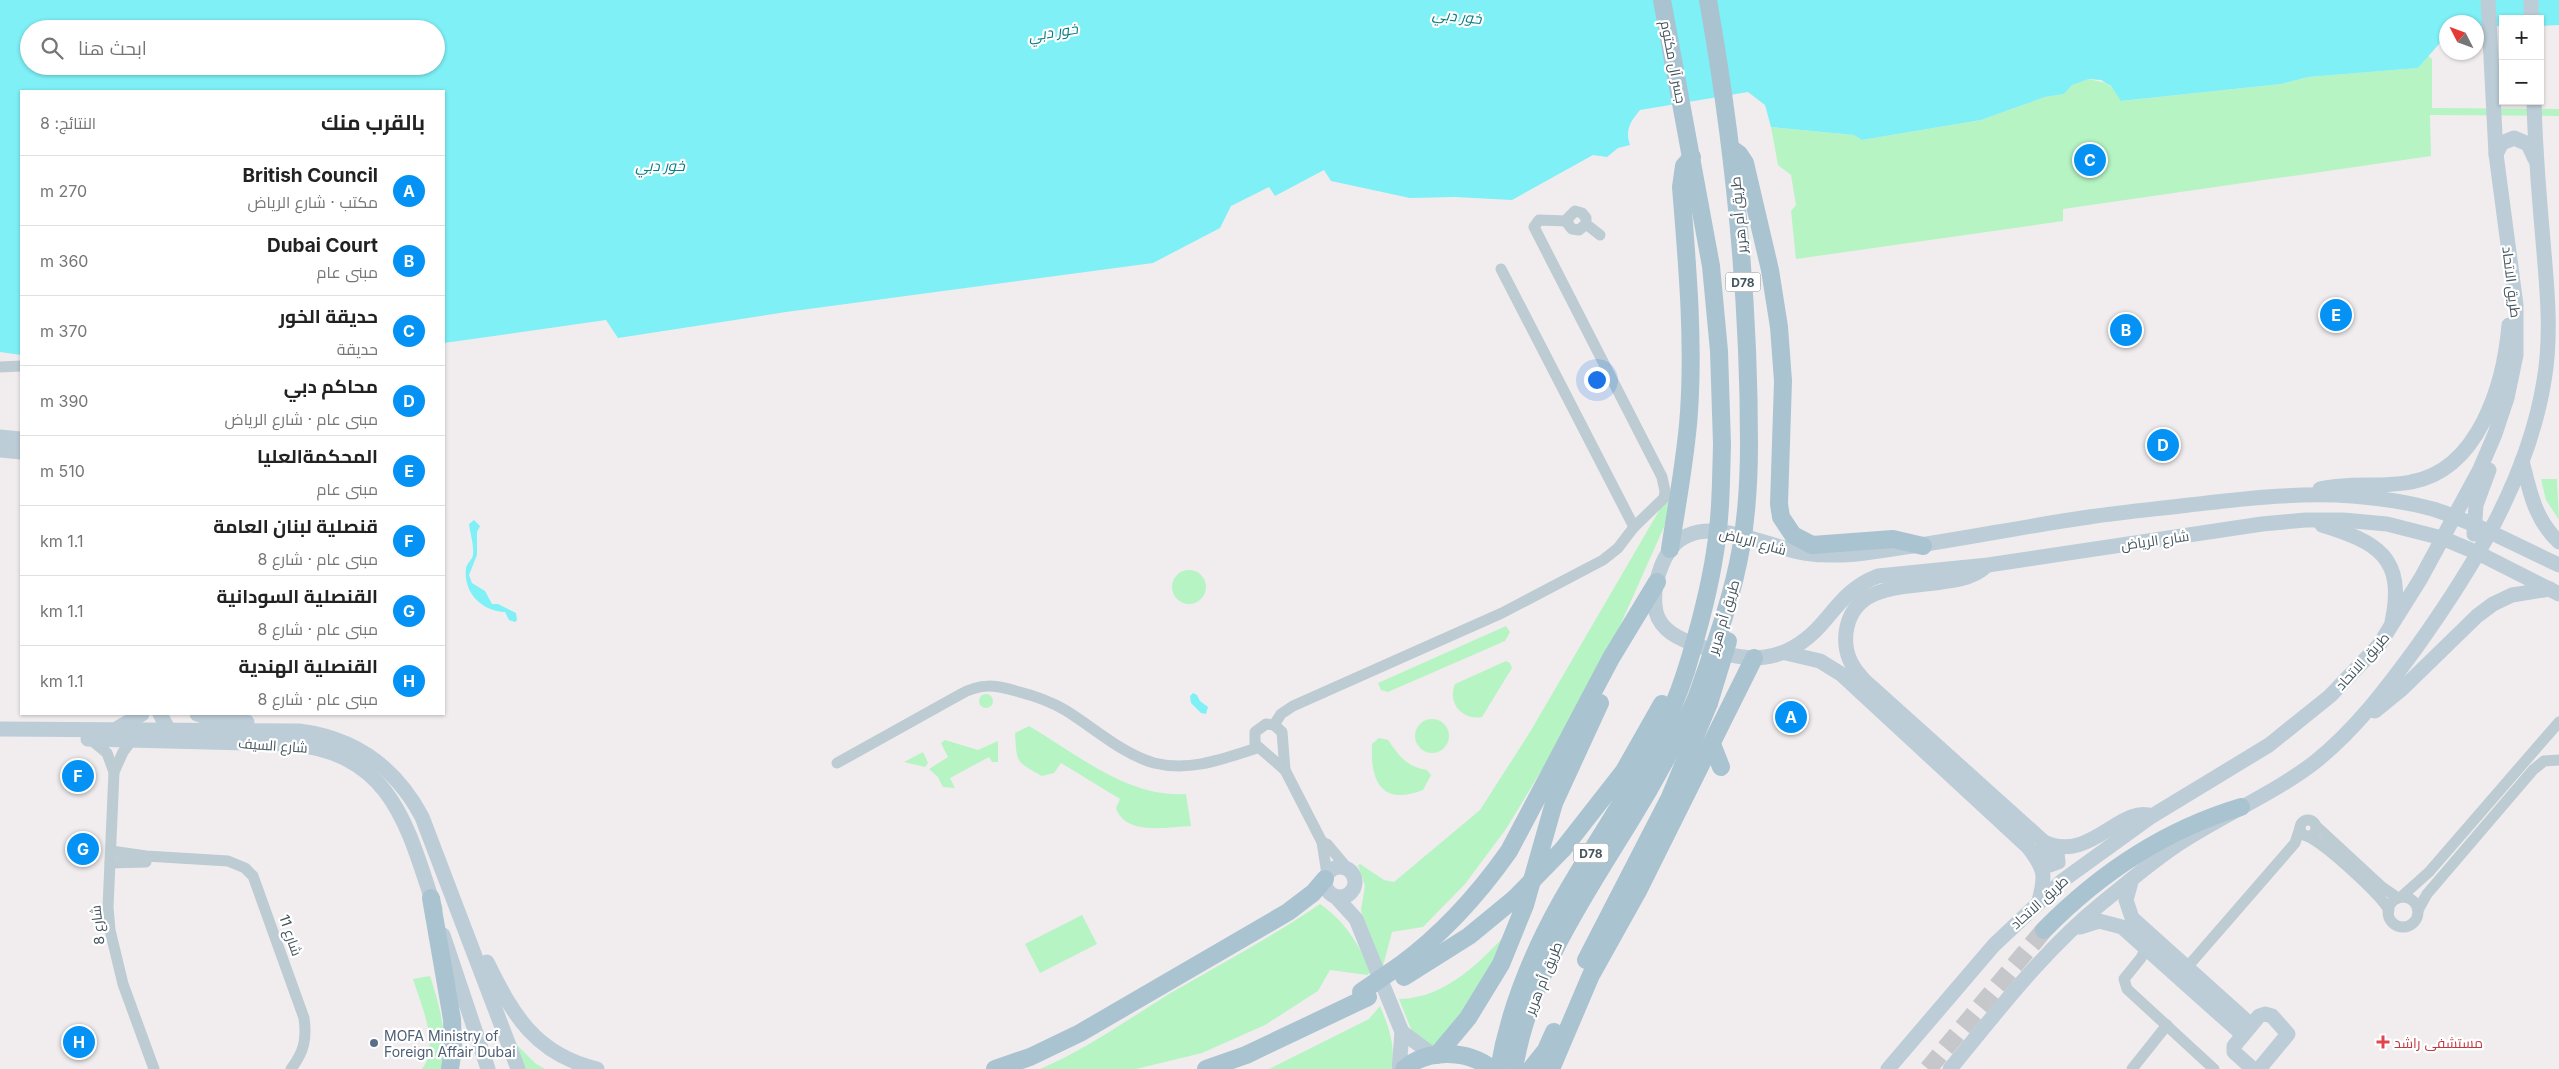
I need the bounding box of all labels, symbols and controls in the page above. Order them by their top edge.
water label: خور دبي [1431,4,1483,31]
north arrow [2439,15,2484,60]
map controls [2499,15,2544,105]
button: + [2499,15,2544,60]
water label: خور دبي [1027,19,1080,48]
street label: جسر آل مكتوم [1656,19,1690,105]
search box [20,20,445,75]
icon: search [38,34,66,62]
text: ابحث هنا [78,37,147,60]
button: − [2499,60,2544,105]
text: بالقرب منك [321,110,425,135]
text: النتائج: 8 [40,113,96,133]
pin: C [2074,141,2106,179]
water label: خور دبي [635,156,686,178]
text: British Council [242,164,378,187]
street label: طريق أم هرير [1726,176,1752,255]
text: 270 m [40,181,87,201]
text: A [403,181,415,201]
text: مكتب · شارع الرياض [247,192,378,212]
text: Dubai Court [267,234,378,257]
street label: طريق الاتحاد [2498,245,2525,319]
text: 360 m [40,251,88,271]
text: B [404,251,414,271]
text: مبنى عام [317,262,378,282]
road number: D78 [1726,272,1760,292]
pin: E [2320,296,2352,334]
text: حديقة الخور [279,305,378,328]
pin: B [2110,311,2142,349]
text: 370 m [40,321,87,341]
text: C [403,321,415,341]
text: حديقة [337,339,378,359]
your location [1584,367,1610,393]
text: محاكم دبي [284,375,378,398]
text: 390 m [40,391,88,411]
text: D [403,391,415,411]
text: مبنى عام · شارع الرياض [225,409,378,429]
pin: D [2147,426,2179,464]
text: المحكمةالعليا [257,445,378,468]
text: 510 m [40,461,85,481]
text: E [404,461,414,481]
text: مبنى عام [317,479,378,499]
text: قنصلية لبنان العامة [213,515,378,538]
street label: شارع الرياض [1717,524,1788,559]
street label: شارع الرياض [2120,527,2190,554]
text: 1.1 km [40,531,84,551]
text: F [404,531,414,551]
text: مبنى عام · شارع 8 [258,549,378,569]
street label: طريق أم هرير [1703,578,1744,658]
text: القنصلية السودانية [217,585,378,608]
text: 1.1 km [40,601,84,621]
text: G [403,601,415,621]
text: مبنى عام · شارع 8 [258,619,378,639]
street label: طريق الاتحاد [2332,629,2393,694]
text: القنصلية الهندية [239,655,378,678]
text: 1.1 km [40,671,84,691]
text: H [403,671,415,691]
text: مبنى عام · شارع 8 [258,689,378,709]
pin: A [1775,698,1807,736]
street label: شارع السيف [238,734,308,757]
pin: F [62,757,94,795]
pin: G [67,830,99,868]
road number: D78 [1574,844,1608,862]
street label: طريق الاتحاد [2007,872,2072,933]
street label: شارع 8 [86,904,109,946]
street label: شارع 11 [275,912,306,958]
street label: طريق أم هرير [1520,939,1567,1018]
pin: H [63,1023,95,1061]
place label: MOFA Ministry of Foreign Affair Dubai [384,1027,516,1060]
place label: مستشفى راشد [2394,1034,2483,1051]
marker: مستشفى راشد [2376,1035,2390,1049]
marker: MOFA Ministry of Foreign Affair Dubai [368,1037,380,1049]

